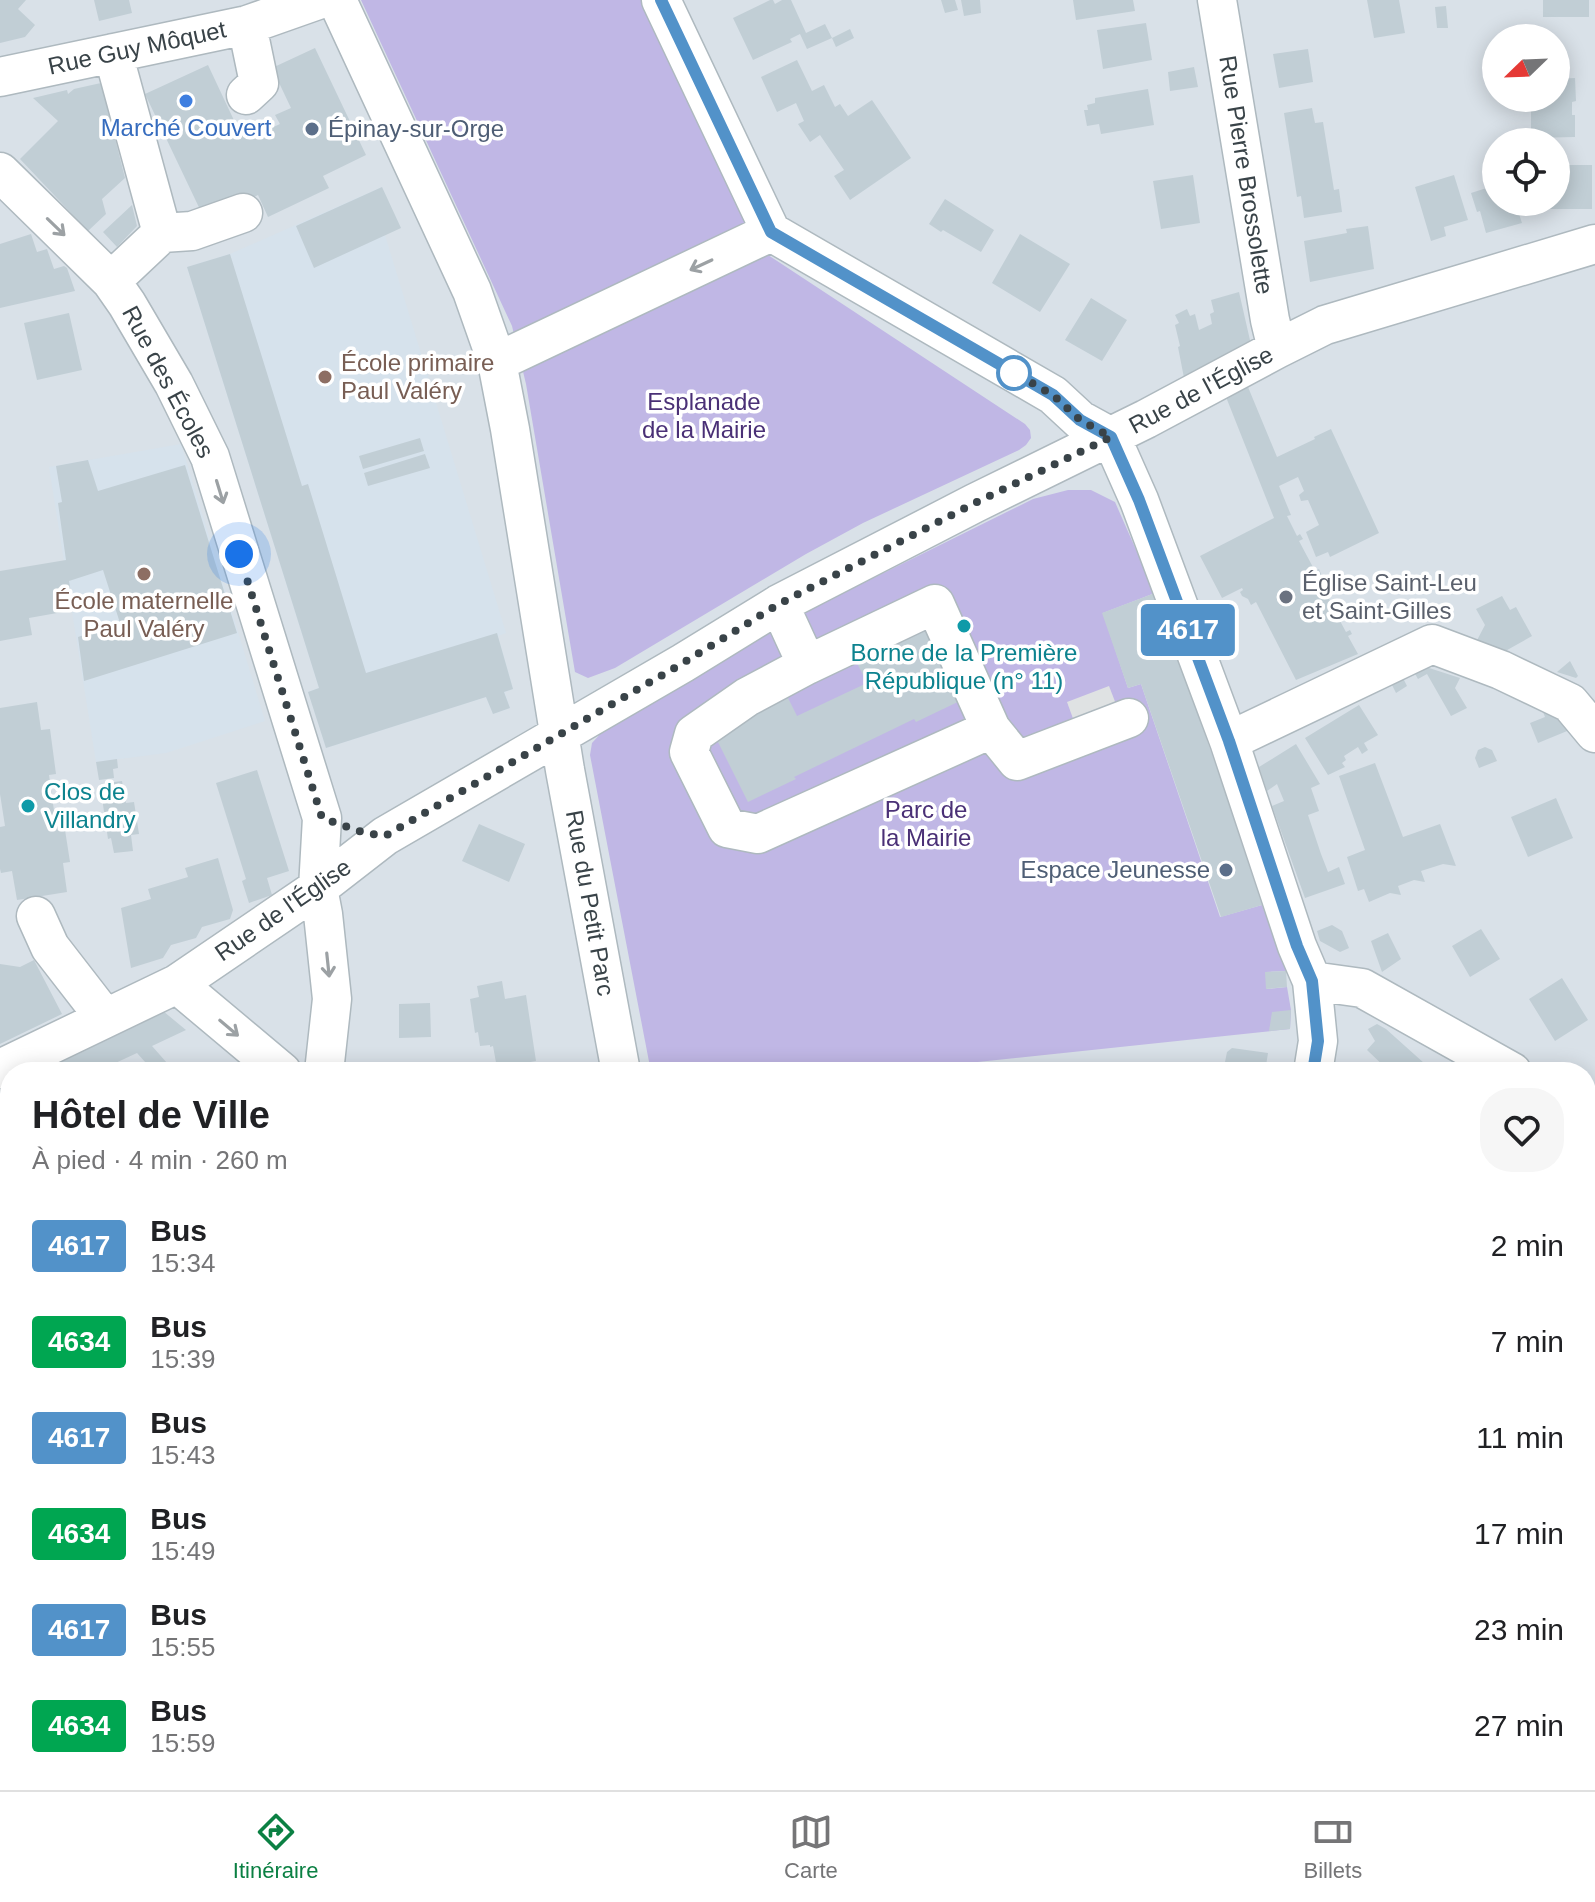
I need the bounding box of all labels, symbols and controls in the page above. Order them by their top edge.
street label: Rue Guy Môquet [45,15,229,80]
north arrow [1482,24,1570,112]
map controls [1482,24,1570,216]
street label: Rue Pierre Brossolette [1214,54,1279,296]
marker: Marché Couvert [177,92,195,110]
place label: Marché Couvert [101,114,272,141]
place label: Épinay-sur-Orge [328,115,504,142]
marker: Épinay-sur-Orge [303,120,321,138]
button: locate [1482,128,1570,216]
one-way arrow [46,217,65,236]
one-way arrow [689,258,713,273]
street label: Rue des Écoles [117,301,220,462]
street label: Rue de l'Église [1124,340,1277,439]
place label: École primaire Paul Valéry [341,349,494,404]
unlabelled marker [997,356,1031,390]
marker: École primaire Paul Valéry [316,368,334,386]
park label: Esplanade de la Mairie [642,388,766,443]
one-way arrow [214,479,228,504]
your location [219,534,259,574]
marker: École maternelle Paul Valéry [135,565,153,583]
place label: Église Saint-Leu et Saint-Gilles [1302,569,1477,624]
place label: École maternelle Paul Valéry [55,587,233,642]
marker: Église Saint-Leu et Saint-Gilles [1277,588,1295,606]
line badge: 4617 [1132,604,1244,656]
text: 4617 [1157,614,1219,645]
marker: Borne de la Première République (n° 11) [955,617,973,635]
place label: Borne de la Première République (n° 11) [851,639,1077,694]
place label: Clos de Villandry [44,778,136,833]
park label: Parc de la Mairie [881,796,971,851]
marker: Clos de Villandry [19,797,37,815]
street label: Rue du Petit Parc [561,808,620,998]
street label: Rue de l'Église [210,853,356,966]
place label: Espace Jeunesse [1021,856,1210,883]
marker: Espace Jeunesse [1217,861,1235,879]
one-way arrow [321,951,336,978]
one-way arrow [219,1019,239,1037]
button: heart [1480,1088,1564,1172]
text: Hôtel de Ville [32,1094,270,1136]
text: À pied · 4 min · 260 m [32,1145,288,1175]
text: Bus [150,1214,207,1247]
text: 2 min [1491,1229,1564,1262]
text: 4617 [48,1230,110,1261]
text: 15:34 [150,1248,215,1278]
text: Bus [150,1310,207,1343]
text: 7 min [1491,1325,1564,1358]
text: 4634 [48,1326,110,1357]
text: 15:39 [150,1344,215,1374]
text: Bus [150,1406,207,1439]
text: 11 min [1476,1421,1564,1454]
text: 4617 [48,1422,110,1453]
text: 15:43 [150,1440,215,1470]
text: Bus [150,1502,207,1535]
text: 17 min [1474,1517,1564,1550]
text: 4634 [48,1518,110,1549]
text: 15:49 [150,1536,215,1566]
text: Bus [150,1598,207,1631]
text: 23 min [1474,1613,1564,1646]
text: 4617 [48,1614,110,1645]
text: 15:55 [150,1632,215,1662]
text: Bus [150,1694,207,1727]
text: 27 min [1474,1709,1564,1742]
text: 4634 [48,1710,110,1741]
text: 15:59 [150,1728,215,1758]
tab: Itinéraire [233,1810,318,1884]
tab: Carte [784,1810,838,1884]
tab: Billets [1303,1810,1362,1884]

